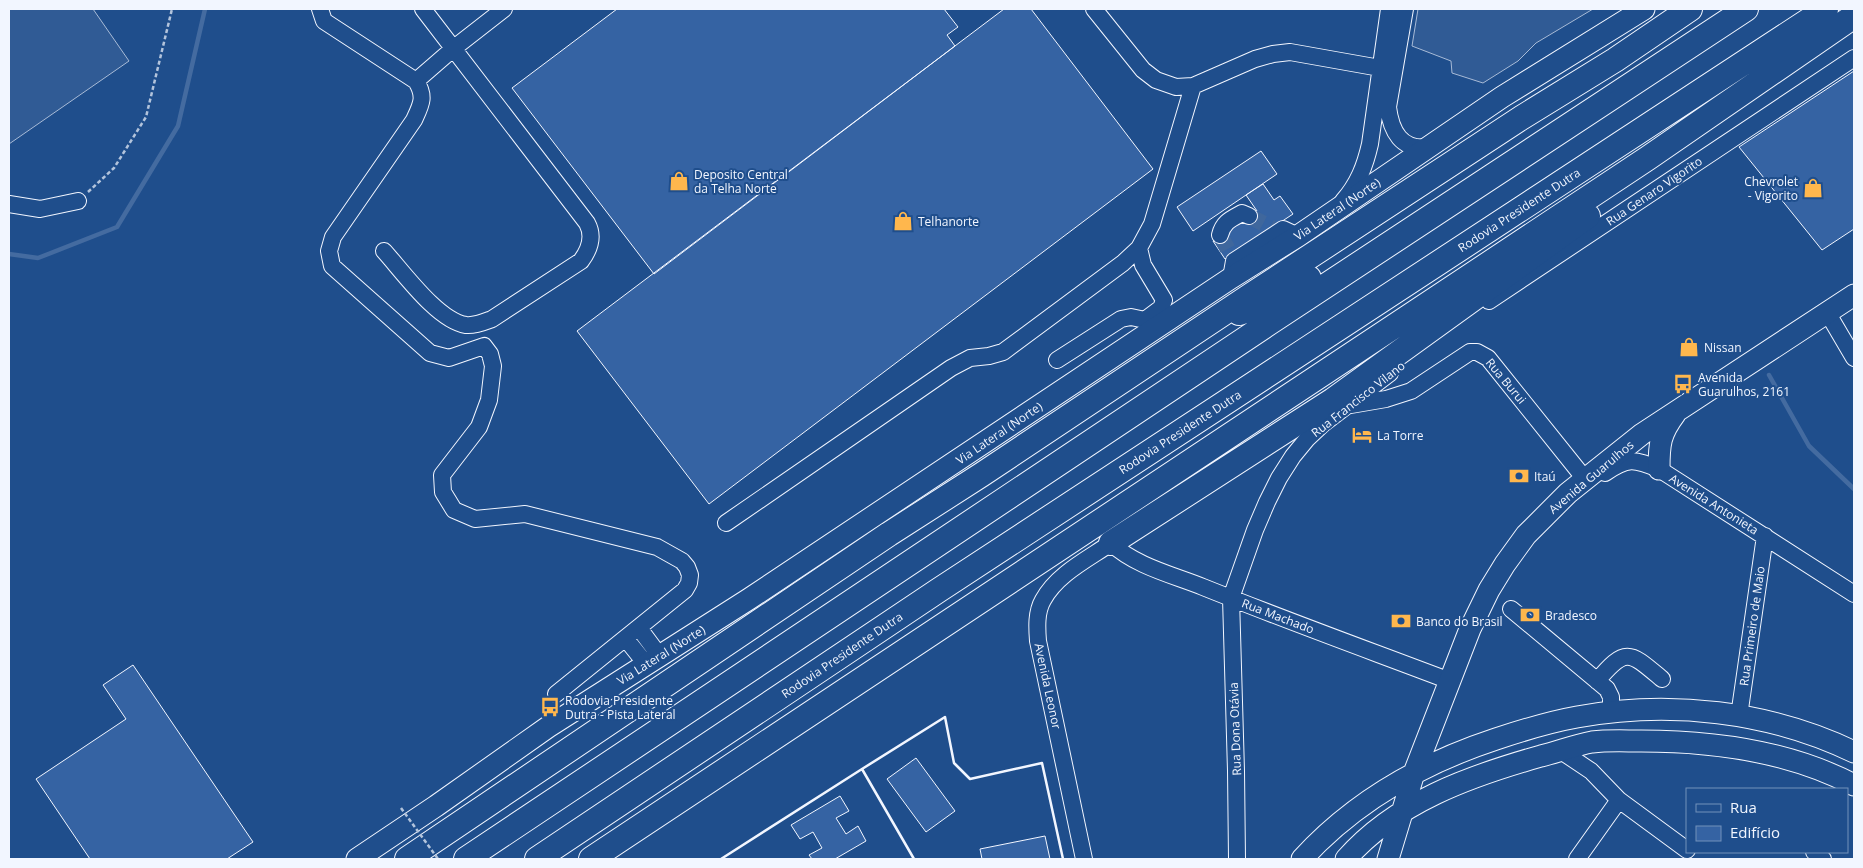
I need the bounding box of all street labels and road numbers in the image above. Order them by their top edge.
street label: Rua Genaro Vigorito [1603,152,1705,230]
street label: Rodovia Presidente Dutra [1454,164,1584,256]
street label: Via Lateral (Norte) [1290,173,1384,244]
street label: Rua Burui [1482,354,1530,408]
street label: Rua Francisco Vilano [1308,357,1408,441]
street label: Rodovia Presidente Dutra [1115,386,1245,478]
street label: Via Lateral (Norte) [952,397,1046,468]
street label: Avenida Guarulhos [1545,436,1637,518]
street label: Avenida Antonieta [1666,470,1762,538]
street label: Rua Primeiro de Maio [1735,565,1769,687]
street label: Rua Machado [1239,594,1317,638]
street label: Rodovia Presidente Dutra [778,608,906,702]
street label: Via Lateral (Norte) [614,621,709,689]
street label: Avenida Leonor [1031,641,1065,731]
street label: Rua Dona Otávia [1225,682,1245,776]

